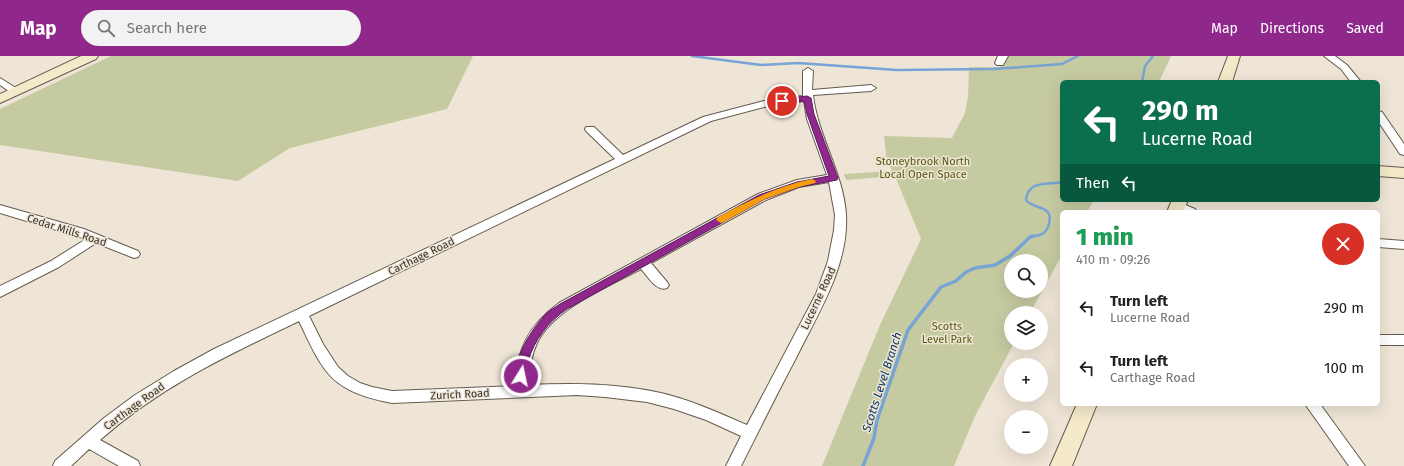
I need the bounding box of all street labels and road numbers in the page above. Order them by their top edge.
street label: Cedar Mills Road [25,211,108,250]
street label: Carthage Road [386,235,457,278]
street label: Lucerne Road [798,265,839,332]
street label: Carthage Road [101,380,167,433]
street label: Zurich Road [430,386,490,403]

